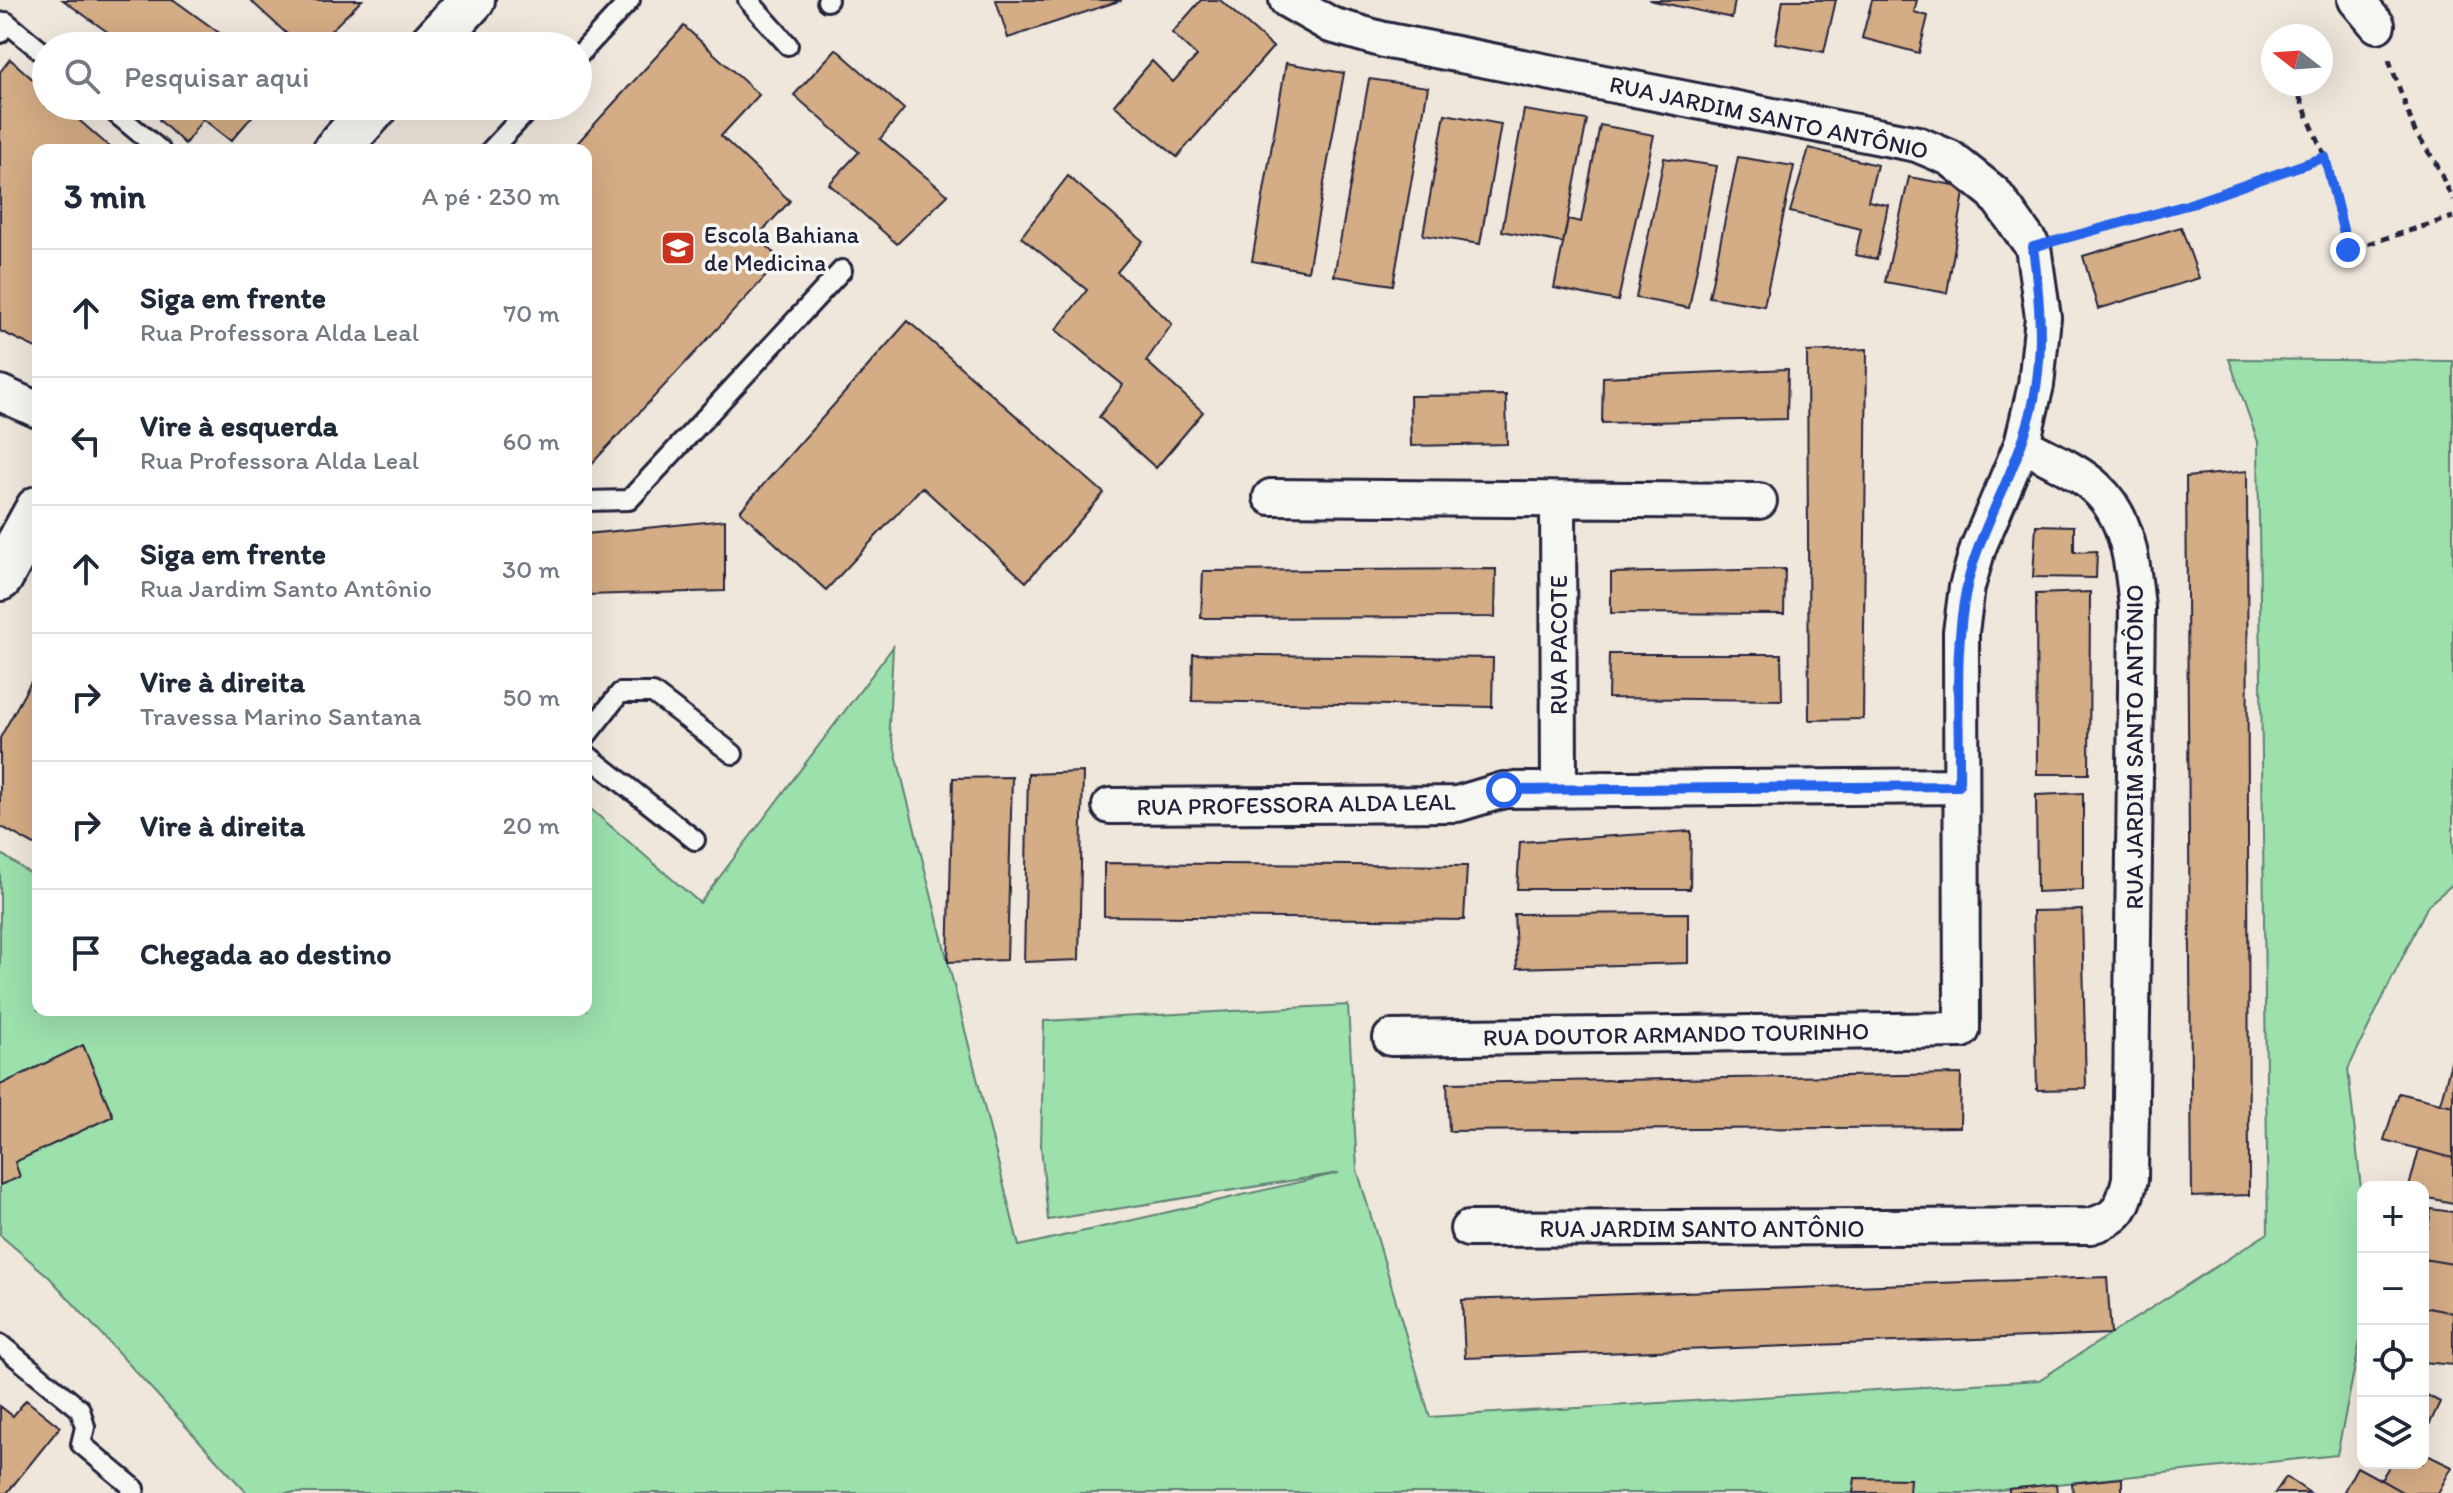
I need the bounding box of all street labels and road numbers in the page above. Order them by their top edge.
street label: RUA JARDIM SANTO ANTÔNIO [1607,69,1931,165]
street label: RUA PACOTE [1544,575,1573,715]
street label: RUA JARDIM SANTO ANTÔNIO [2120,584,2149,910]
street label: RUA PROFESSORA ALDA LEAL [1136,787,1456,821]
street label: RUA DOUTOR ARMANDO TOURINHO [1483,1016,1869,1052]
street label: RUA JARDIM SANTO ANTÔNIO [1539,1214,1865,1243]

